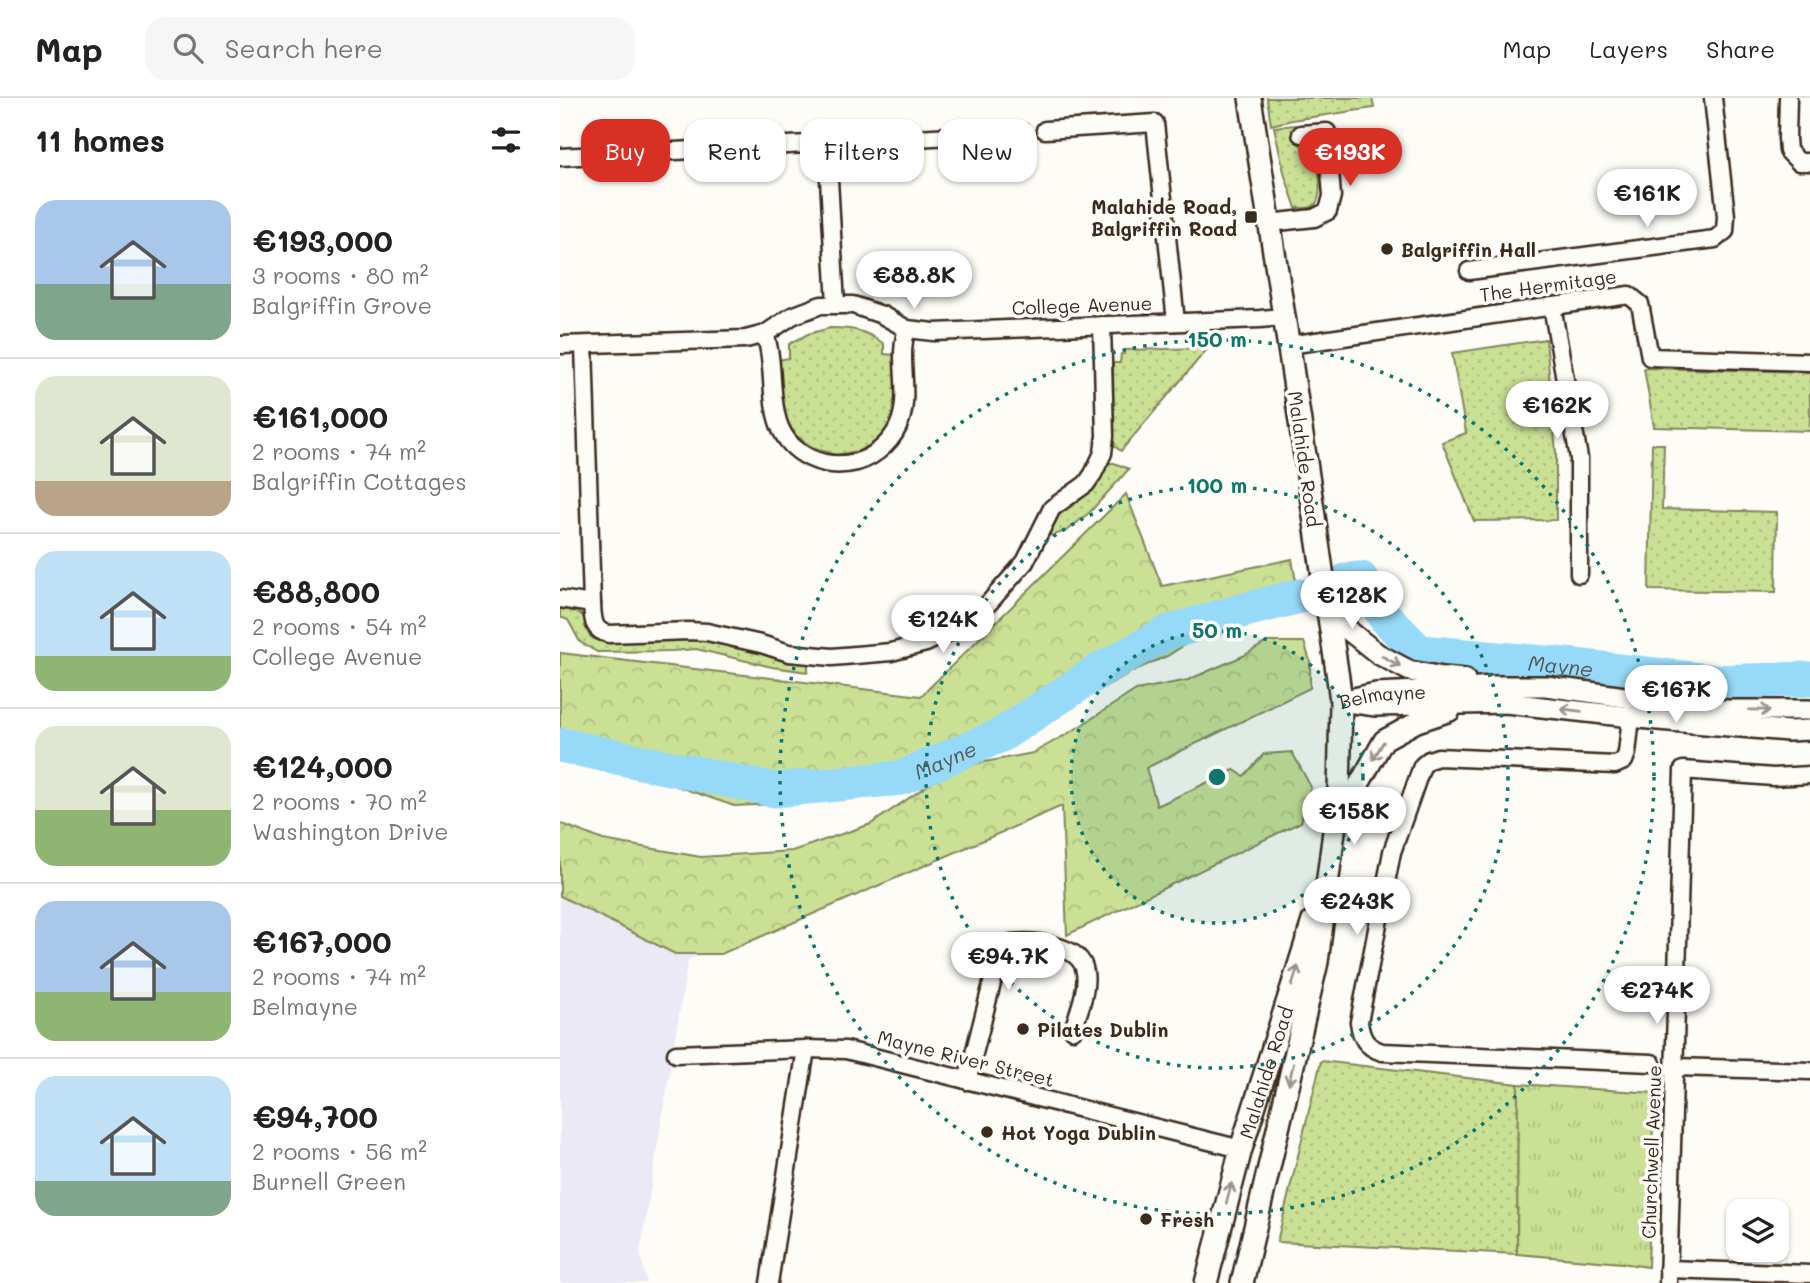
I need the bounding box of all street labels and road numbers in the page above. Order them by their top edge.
street label: The Hermitage [1478,263,1618,307]
street label: College Avenue [1011,290,1153,320]
street label: Malahide Road [1283,389,1327,529]
street label: Belmayne [1336,678,1426,714]
street label: Malahide Road [1233,1003,1298,1142]
street label: Mayne River Street [875,1024,1057,1092]
street label: Churchwell Avenue [1635,1065,1667,1239]

